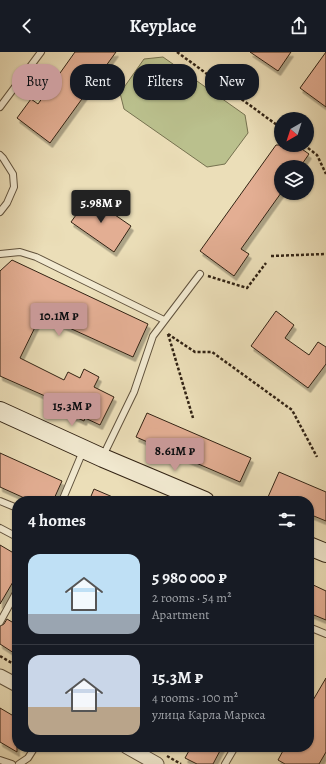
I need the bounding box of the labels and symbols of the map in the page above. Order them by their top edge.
north arrow [274,112,314,152]
pin: 5.98M ₽ [64,190,138,224]
pin: 10.1M ₽ [22,303,96,337]
pin: 15.3M ₽ [35,393,109,427]
pin: 8.61M ₽ [138,438,212,472]

